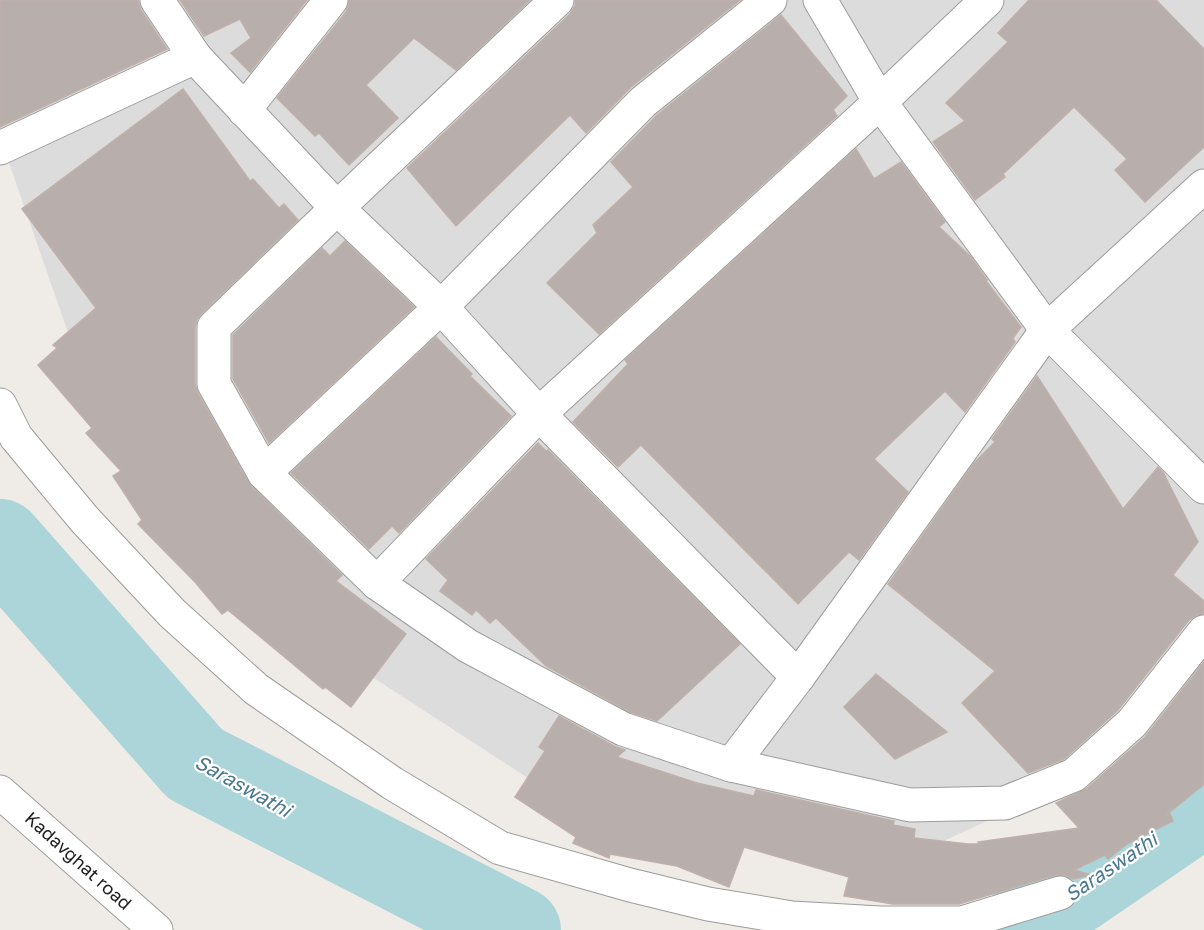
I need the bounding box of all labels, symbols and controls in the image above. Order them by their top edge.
water label: Saraswathi [191,749,298,823]
street label: Kadavghat road [21,807,136,914]
water label: Saraswathi [1060,825,1163,906]

